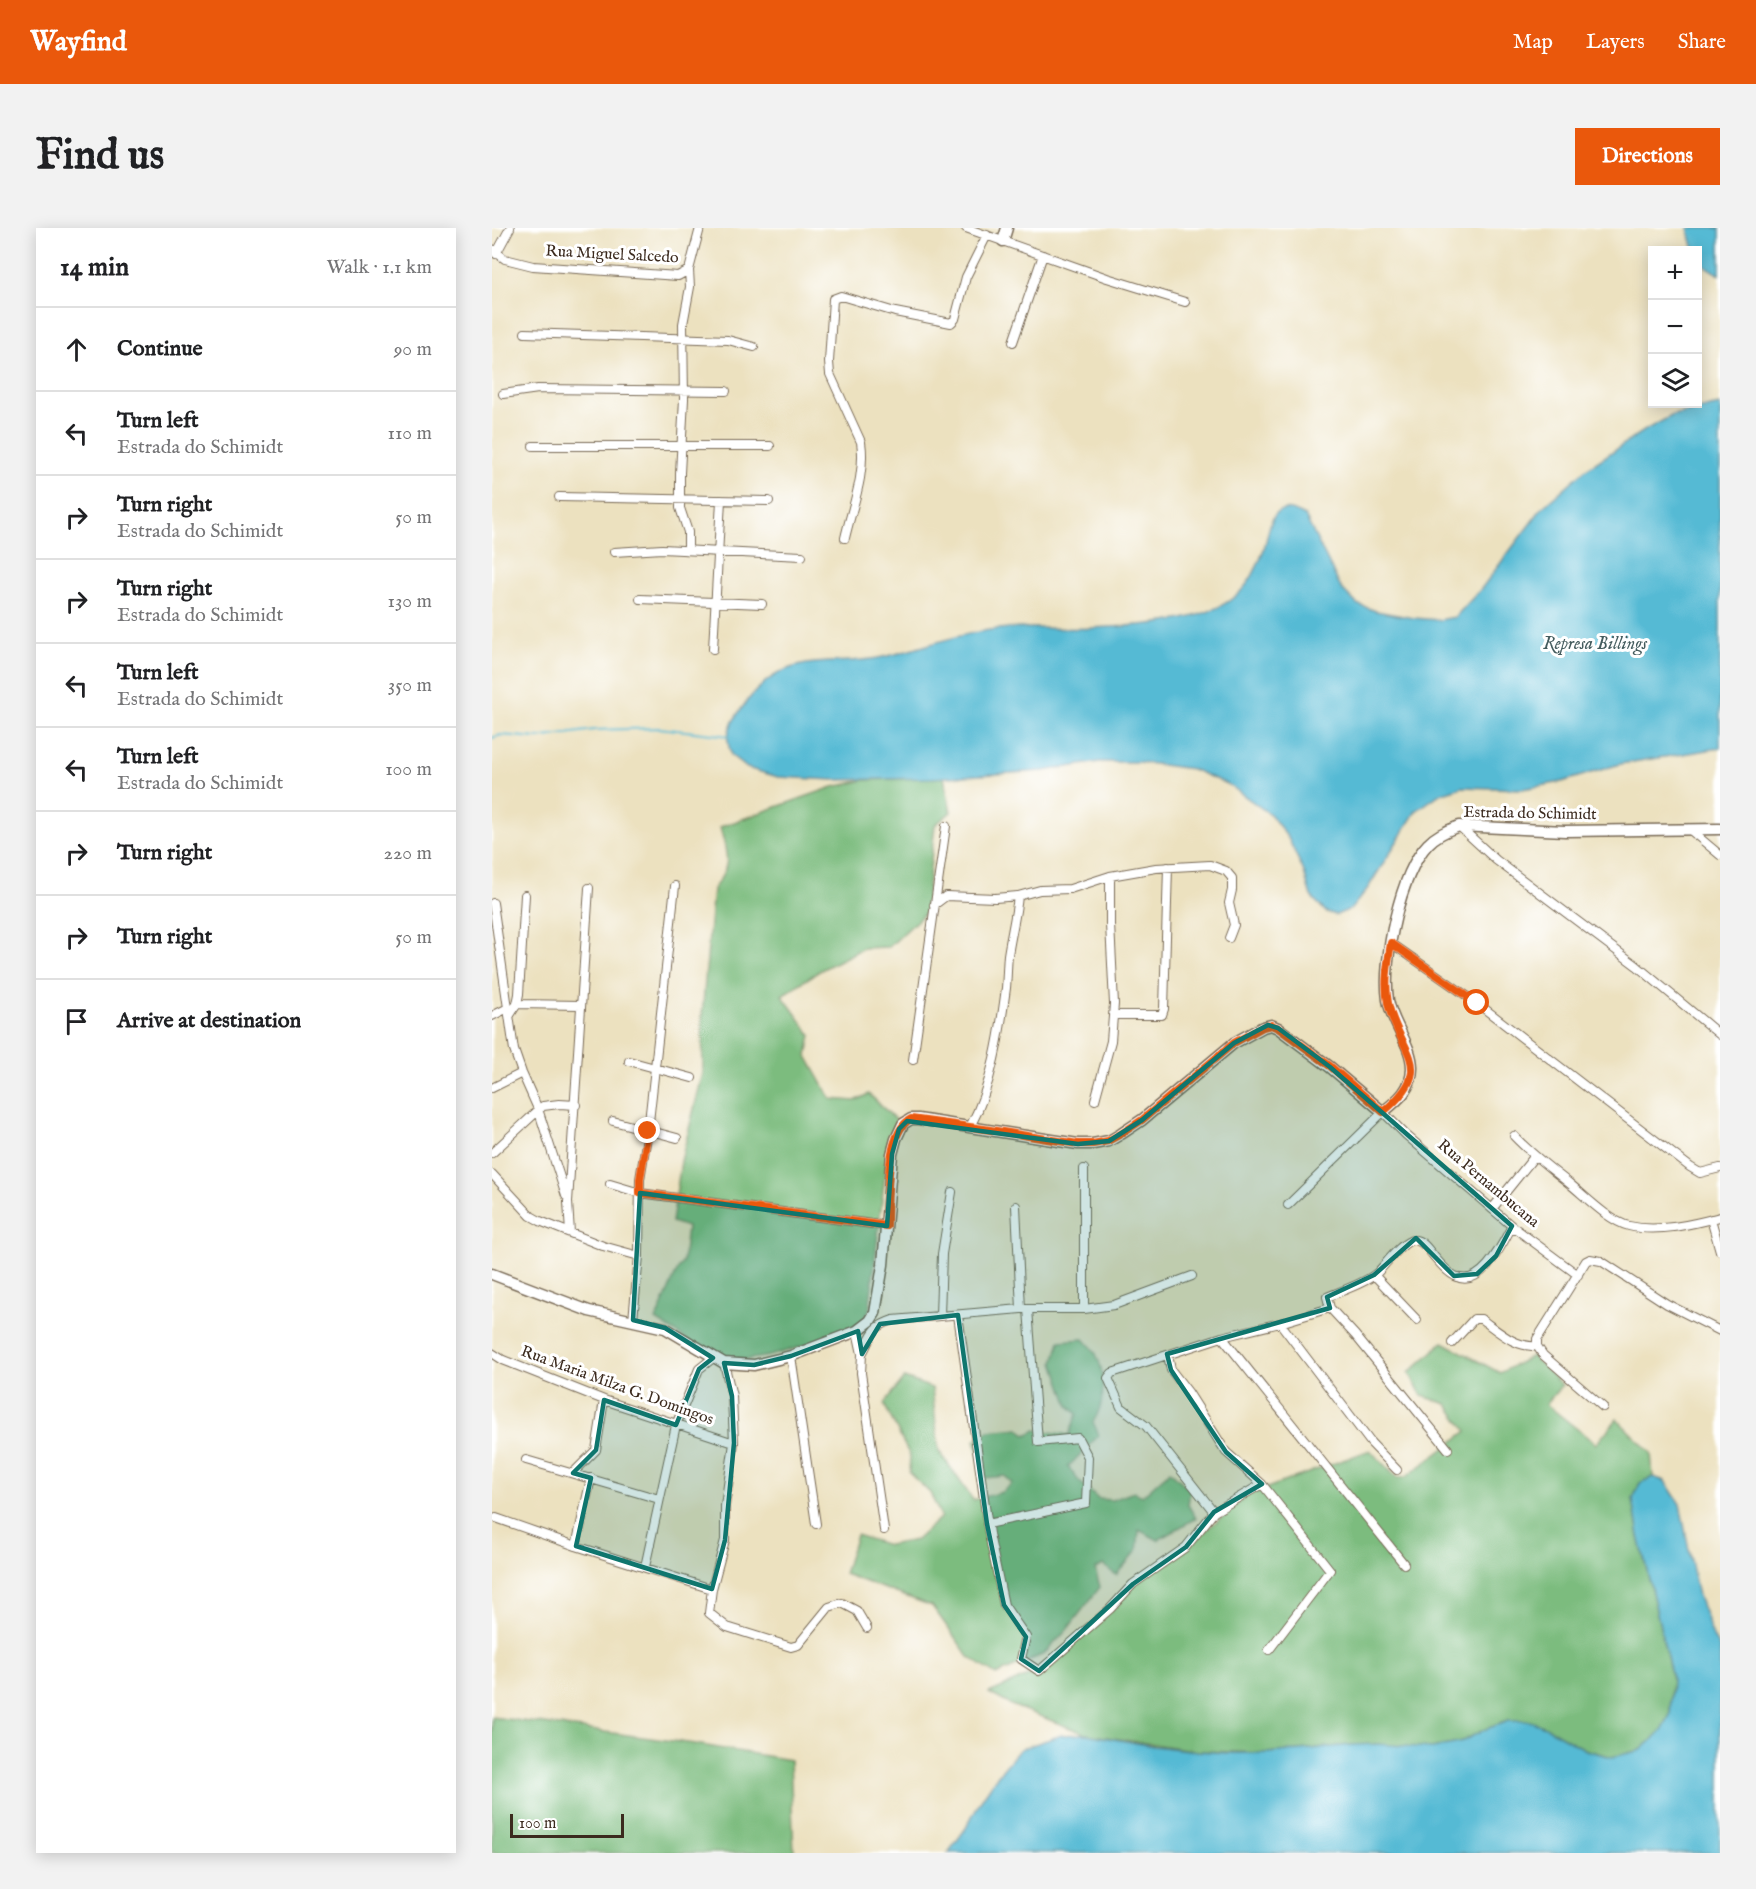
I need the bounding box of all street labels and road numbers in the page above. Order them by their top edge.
street label: Rua Miguel Salcedo [545,242,679,268]
street label: Estrada do Schimidt [1463,803,1597,825]
street label: Rua Pernambucana [1433,1136,1543,1232]
street label: Rua Maria Milza G. Domingos [518,1342,717,1430]

